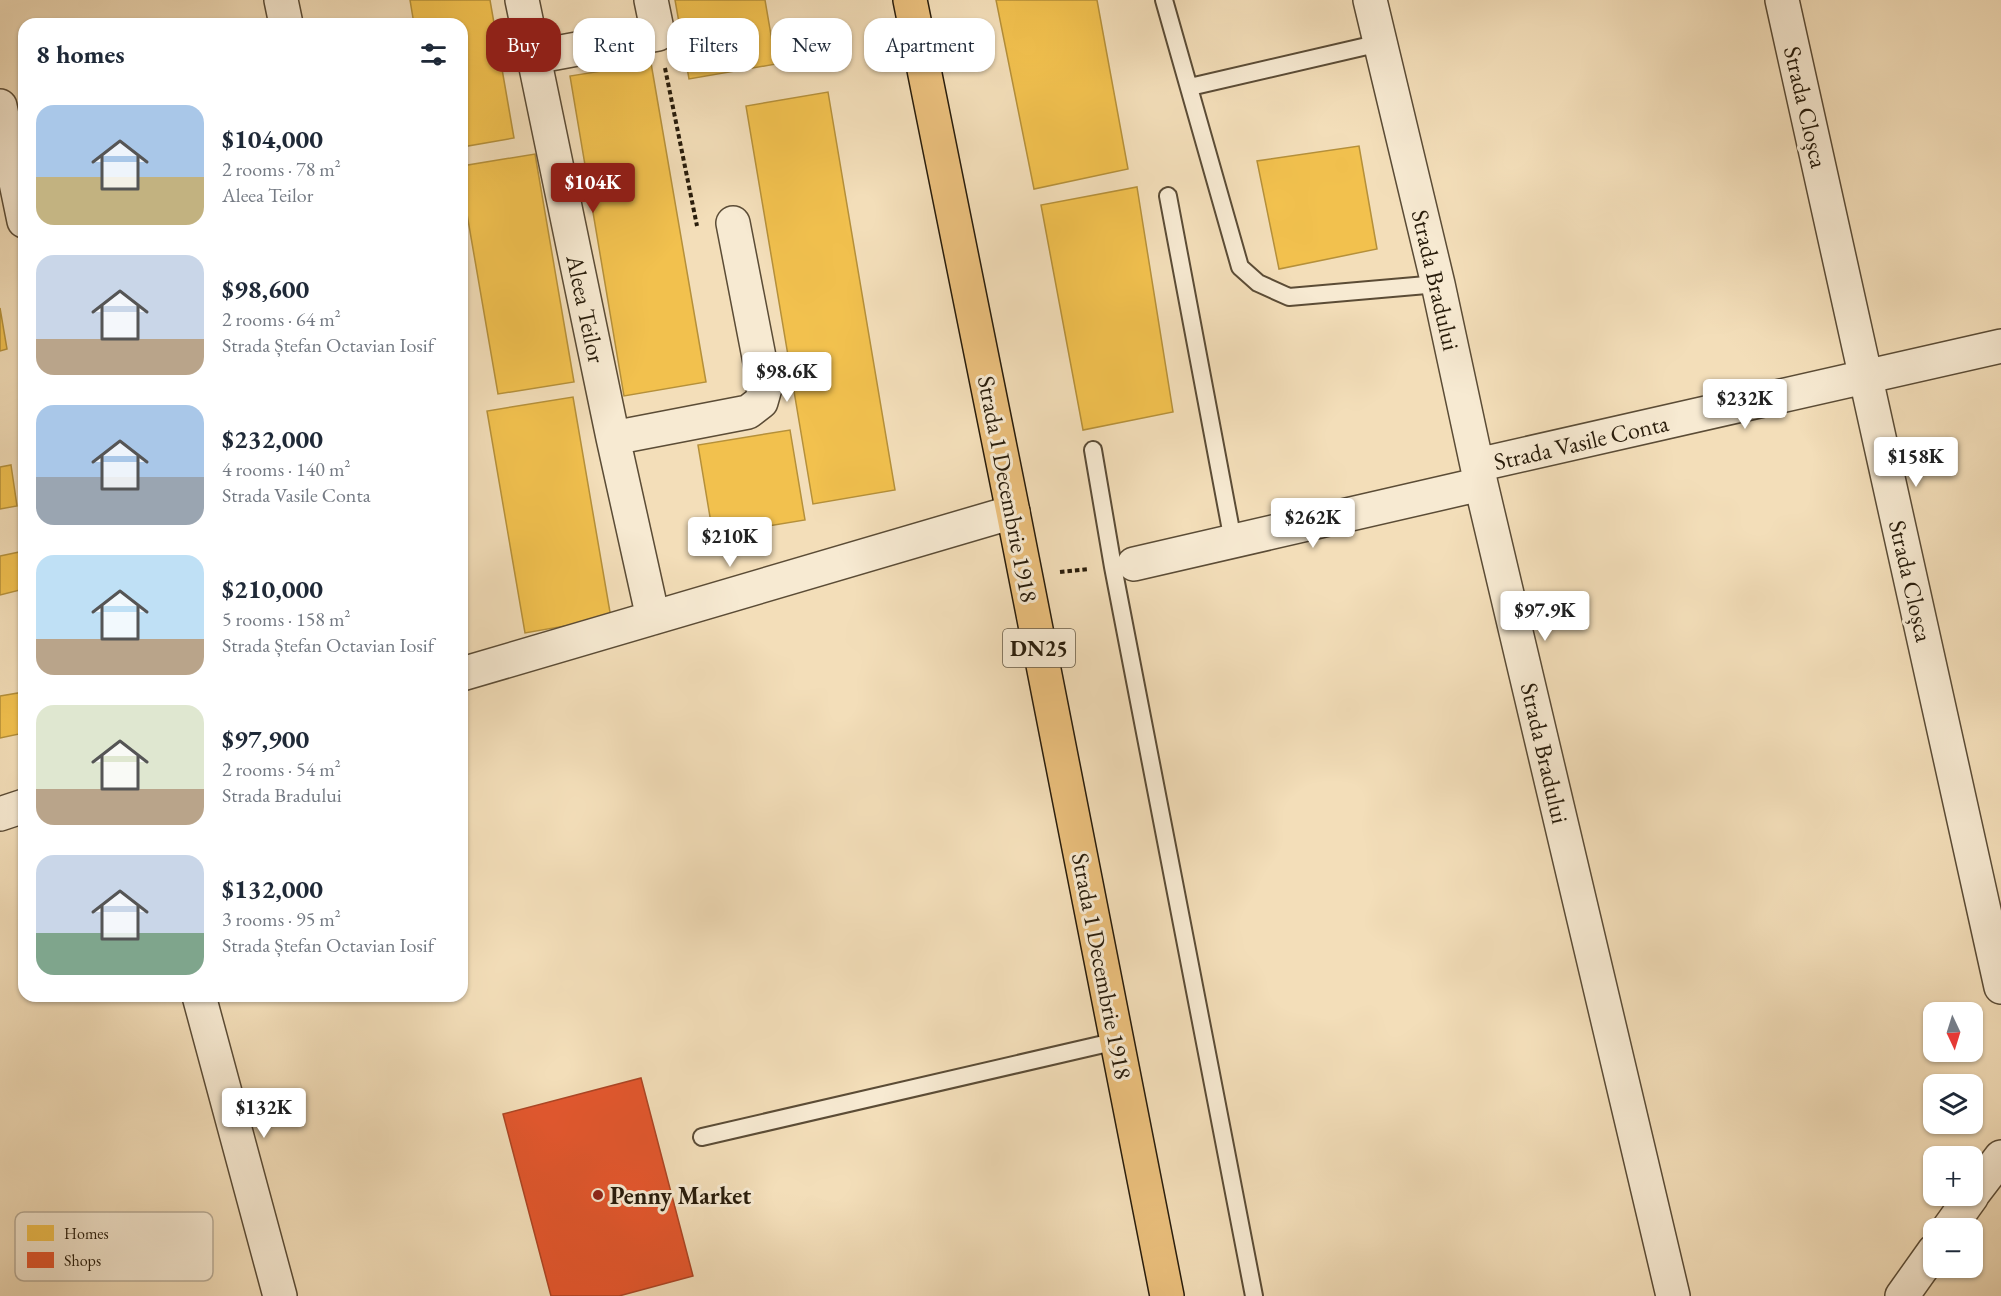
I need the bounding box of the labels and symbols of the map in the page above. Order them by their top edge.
street label: Strada Cloșca [1777,43,1835,171]
pin: $104K [551,163,635,214]
street label: Strada Bradului [1405,207,1467,354]
street label: Aleea Teilor [559,251,613,366]
pin: $98.6K [738,352,836,403]
street label: Strada 1 Decembrie 1918 [971,373,1045,605]
pin: $232K [1703,379,1787,430]
street label: Strada Vasile Conta [1491,407,1672,477]
pin: $158K [1874,437,1958,488]
pin: $262K [1271,498,1355,549]
pin: $210K [688,517,772,568]
street label: Strada Cloșca [1882,517,1940,645]
pin: $97.9K [1496,591,1594,642]
road number: DN25 [1003,629,1075,667]
street label: Strada Bradului [1514,680,1576,827]
street label: Strada 1 Decembrie 1918 [1065,850,1139,1082]
north arrow [1923,1002,1983,1062]
pin: $132K [222,1088,306,1139]
place label: Penny Market [610,1180,751,1212]
marker: Penny Market [591,1188,605,1202]
legend [15,1212,213,1281]
text: Homes [64,1223,109,1244]
text: Shops [64,1250,101,1271]

